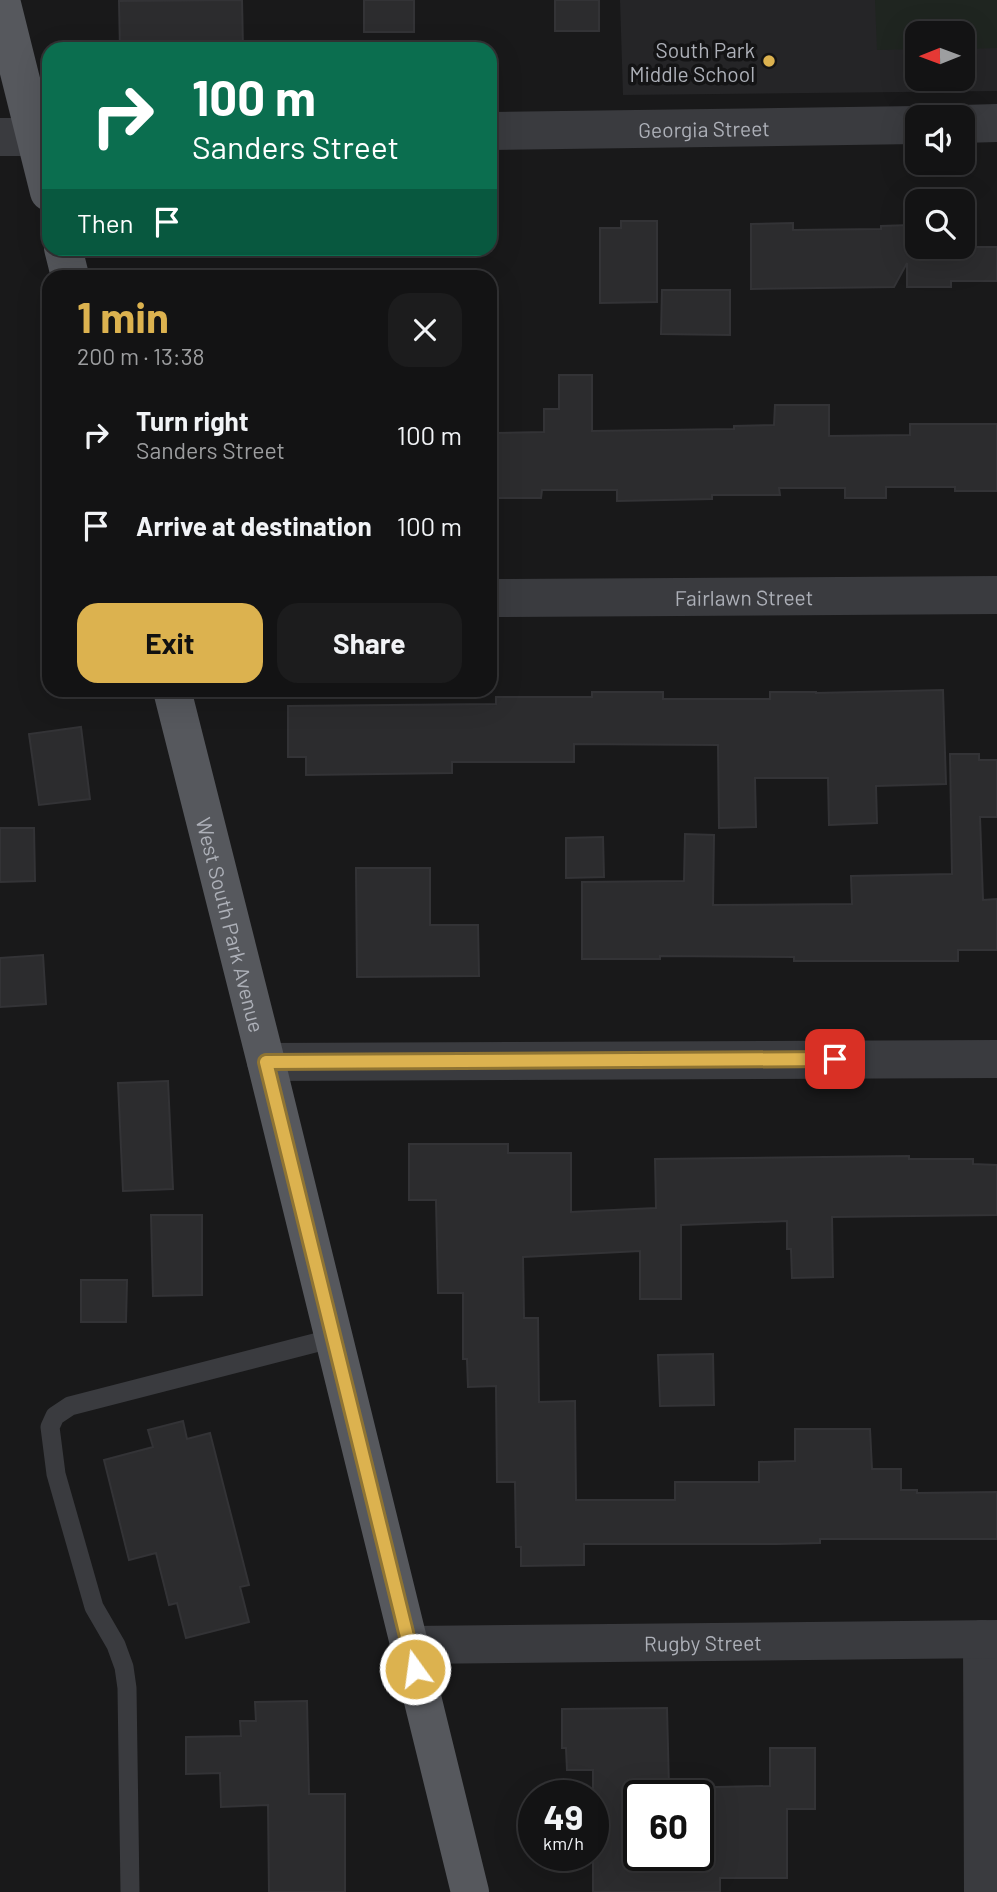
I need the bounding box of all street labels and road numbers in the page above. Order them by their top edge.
street label: Georgia Street [638,115,770,141]
street label: Fairlawn Street [675,584,813,609]
street label: West South Park Avenue [192,814,270,1035]
street label: Rugby Street [644,1629,762,1655]

